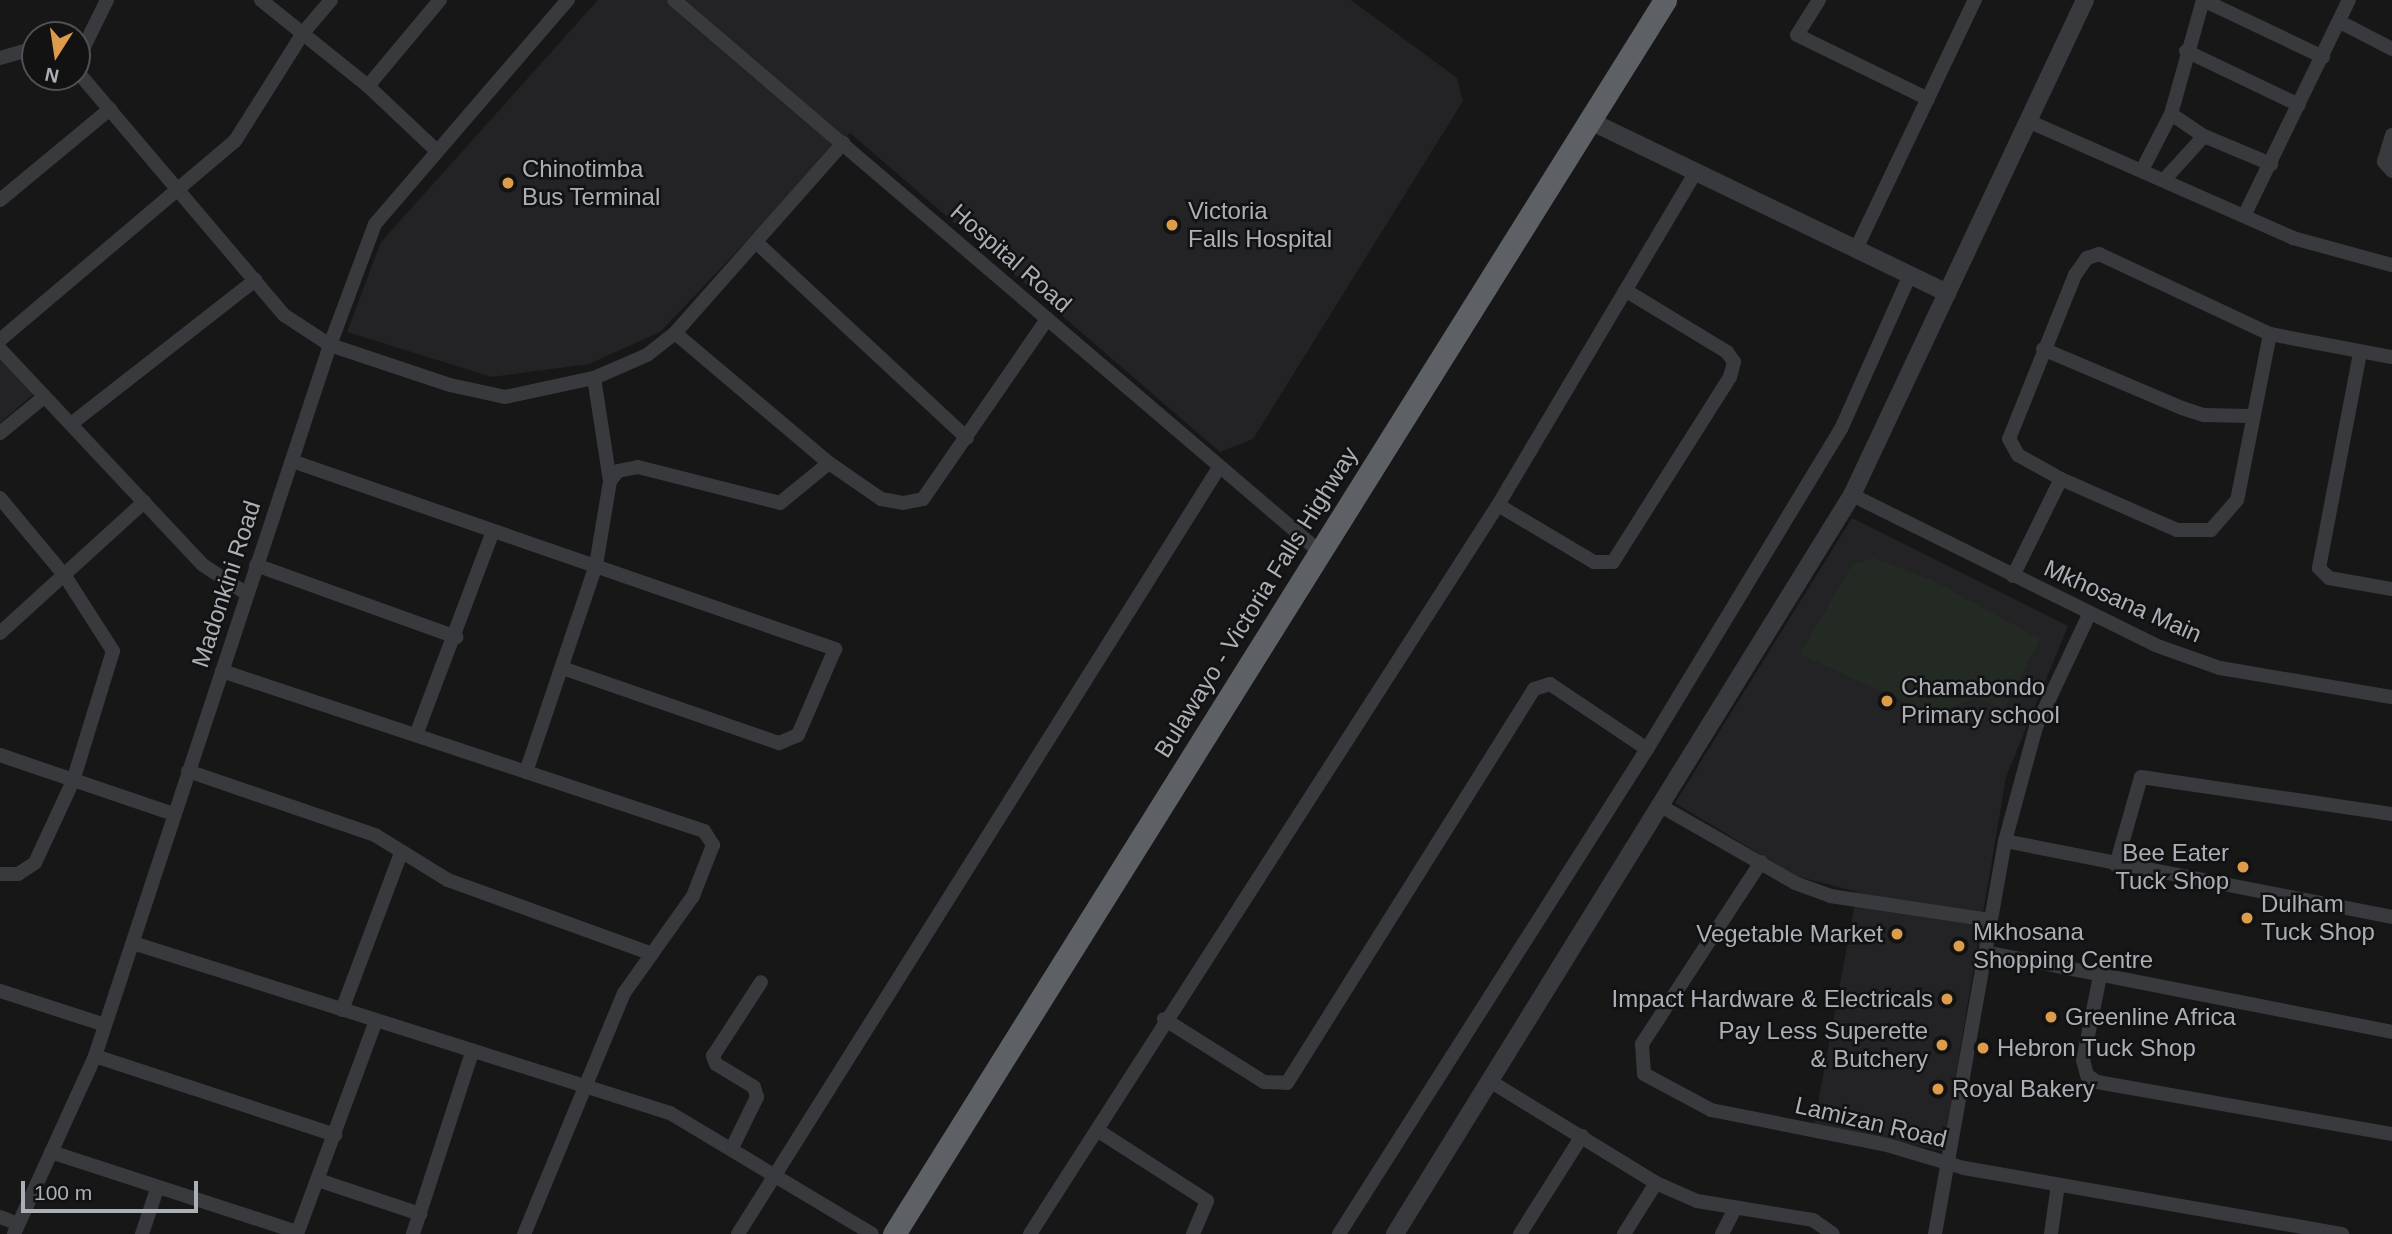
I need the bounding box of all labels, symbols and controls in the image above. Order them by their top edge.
north arrow [21,21,91,91]
text: N [43,63,61,87]
place label: Chinotimba Bus Terminal [522,155,661,211]
marker: Chinotimba Bus Terminal [500,175,516,191]
place label: Victoria Falls Hospital [1188,197,1332,253]
street label: Hospital Road [945,198,1077,318]
marker: Victoria Falls Hospital [1162,215,1182,235]
street label: Bulawayo - Victoria Falls Highway [1148,441,1364,763]
street label: Madonkini Road [186,497,266,671]
street label: Mkhosana Main [2040,553,2206,649]
place label: Chamabondo Primary school [1901,673,2060,729]
marker: Chamabondo Primary school [1879,693,1895,709]
place label: Bee Eater Tuck Shop [2115,839,2229,895]
marker: Bee Eater Tuck Shop [2235,859,2251,875]
place label: Dulham Tuck Shop [2261,890,2375,946]
marker: Dulham Tuck Shop [2239,910,2255,926]
place label: Mkhosana Shopping Centre [1973,918,2153,974]
place label: Vegetable Market [1696,920,1883,948]
marker: Vegetable Market [1889,926,1905,942]
marker: Mkhosana Shopping Centre [1951,938,1967,954]
place label: Impact Hardware & Electricals [1612,985,1933,1013]
marker: Impact Hardware & Electricals [1939,991,1955,1007]
place label: Greenline Africa [2065,1003,2237,1031]
marker: Greenline Africa [2043,1009,2059,1025]
place label: Pay Less Superette & Butchery [1719,1017,1928,1073]
place label: Hebron Tuck Shop [1997,1034,2196,1062]
marker: Pay Less Superette & Butchery [1934,1037,1950,1053]
marker: Hebron Tuck Shop [1975,1040,1991,1056]
place label: Royal Bakery [1952,1075,2095,1103]
marker: Royal Bakery [1930,1081,1946,1097]
street label: Lamizan Road [1792,1091,1950,1153]
scale bar [24,1168,201,1212]
text: 100 m [34,1181,92,1204]

